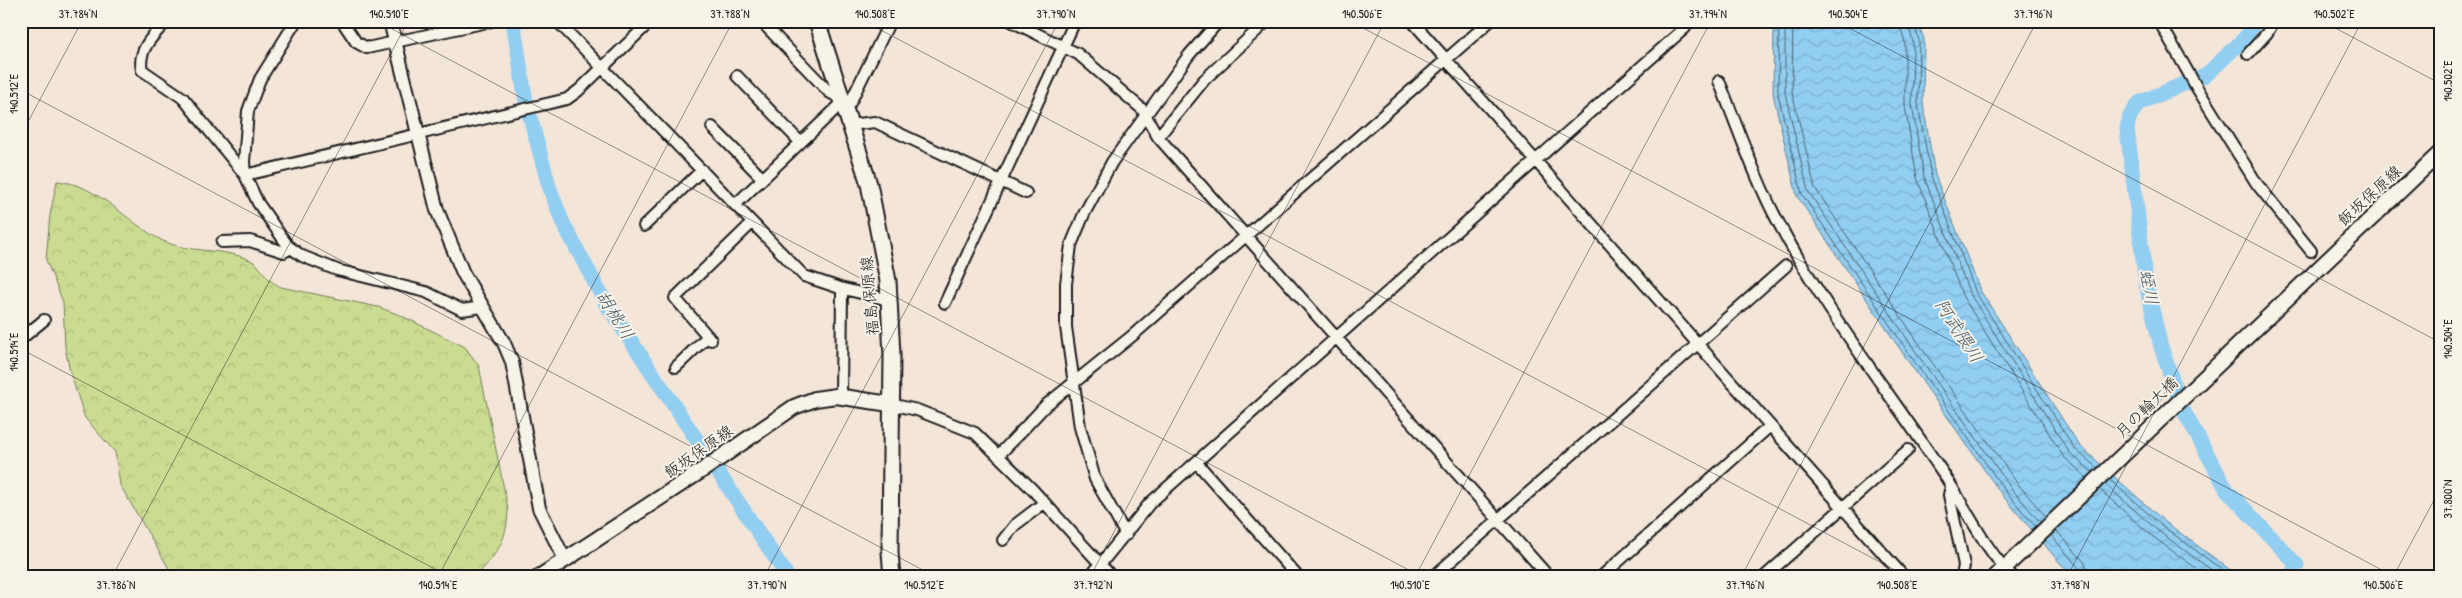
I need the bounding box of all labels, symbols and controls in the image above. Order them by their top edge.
text: 37.784°N [59,5,97,22]
text: 140.510°E [369,5,410,22]
text: 37.788°N [710,5,750,22]
text: 140.508°E [855,5,896,22]
text: 37.790°N [1037,5,1075,22]
text: 140.506°E [1342,5,1383,22]
text: 37.794°N [1689,5,1727,22]
text: 140.504°E [1828,5,1869,22]
text: 37.796°N [2014,5,2052,22]
text: 140.502°E [2314,5,2355,22]
text: 140.502°E [2439,60,2456,101]
text: 140.512°E [5,73,22,114]
street label: 飯坂保原線 [2332,160,2406,230]
street label: 福島保原線 [855,255,883,337]
water label: 蛭川 [2134,267,2165,307]
water label: 胡桃川 [591,285,640,344]
water label: 阿武隈川 [1929,294,1990,368]
text: 140.504°E [2439,318,2456,359]
text: 140.514°E [5,332,22,371]
street label: 月の輪大橋 [2110,371,2182,443]
street label: 飯坂保原線 [659,419,737,483]
text: 37.800°N [2439,479,2456,519]
text: 37.786°N [97,576,135,593]
text: 140.514°E [419,576,458,593]
text: 37.790°N [748,576,786,593]
text: 140.512°E [904,576,945,593]
text: 37.792°N [1073,576,1113,593]
text: 140.510°E [1390,576,1431,593]
text: 37.796°N [1726,576,1764,593]
text: 140.508°E [1877,576,1918,593]
text: 37.798°N [2051,576,2089,593]
text: 140.506°E [2363,576,2404,593]

